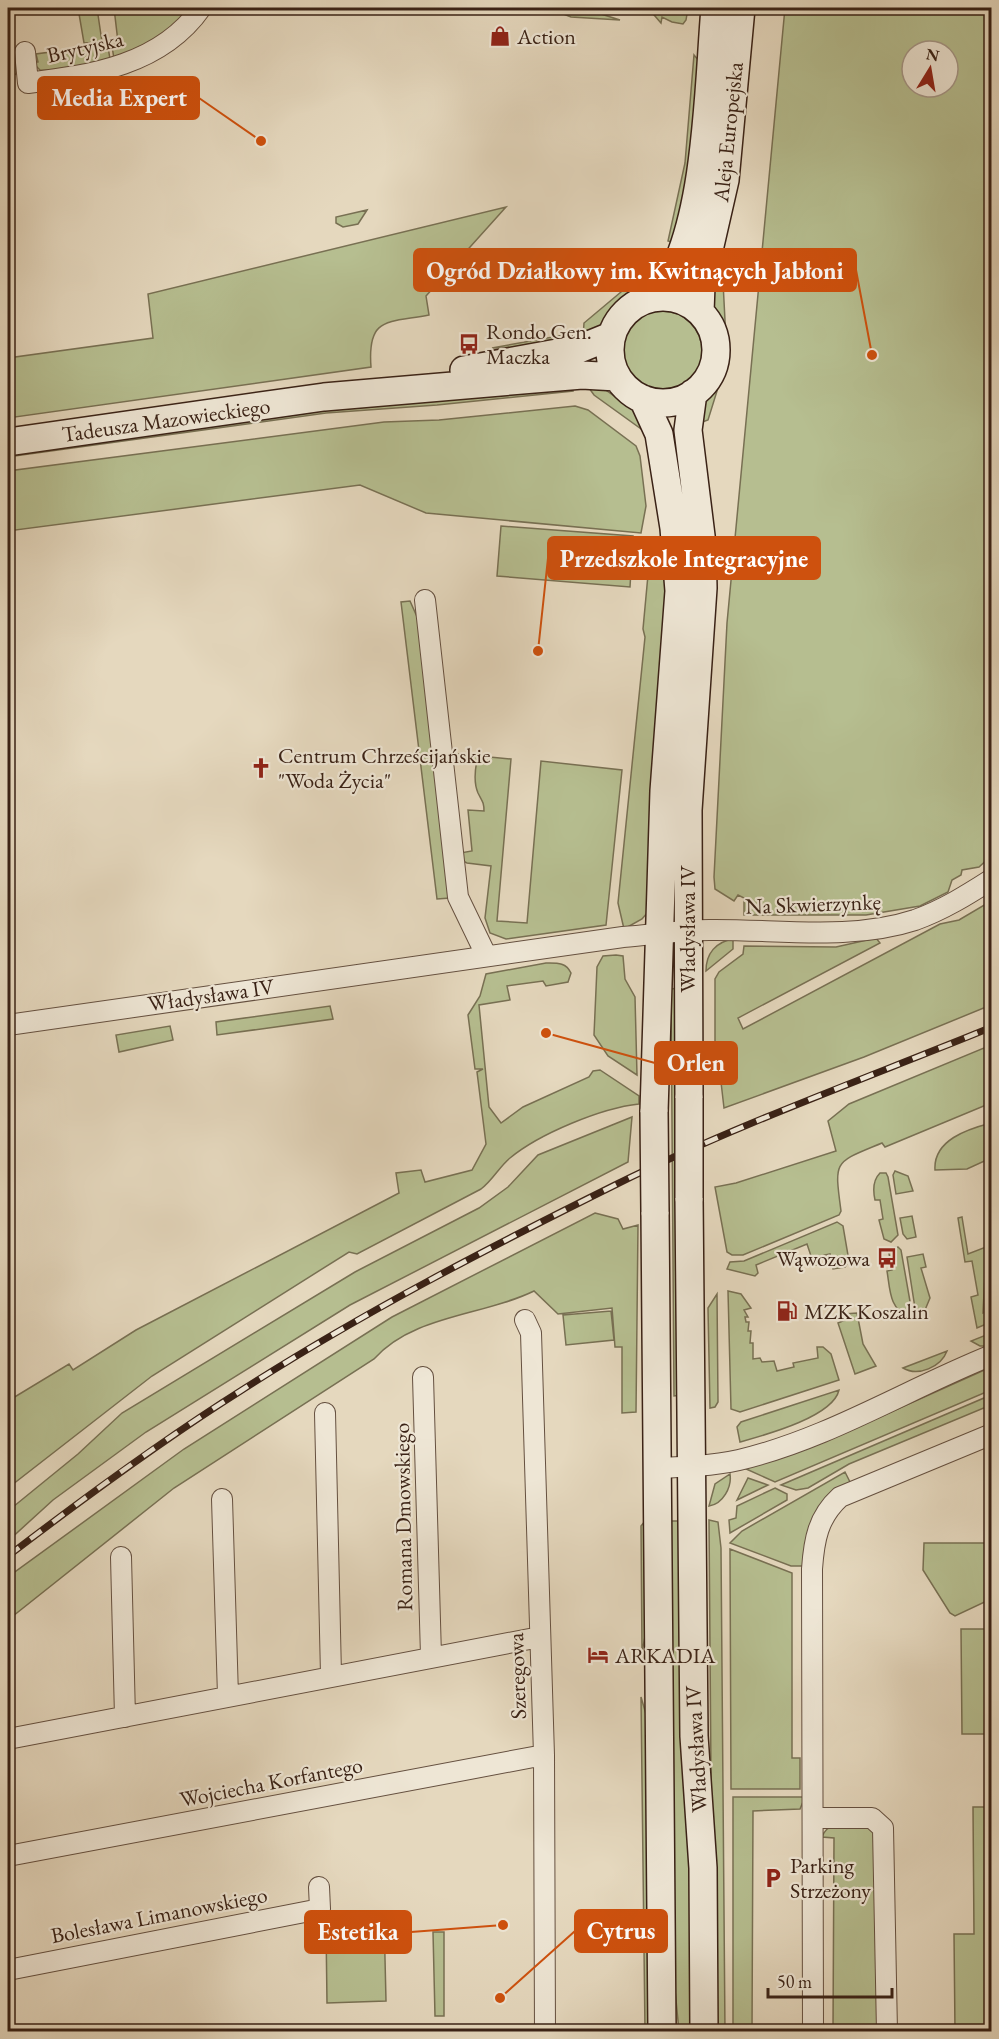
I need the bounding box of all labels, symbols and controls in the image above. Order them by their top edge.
place label: Action [516,22,576,51]
street label: Brytyjska [44,24,126,70]
shop icon: Action [488,24,512,48]
north arrow [900,39,960,99]
text: N [924,43,941,66]
street label: Aleja Europejska [706,60,750,204]
callout: Media Expert [38,77,199,119]
text: Media Expert [51,82,187,113]
callout: Ogród Działkowy im. Kwitnących Jabłoni [414,249,856,291]
text: Ogród Działkowy im. Kwitnących Jabłoni [426,255,844,287]
place label: Rondo Gen. Maczka [486,317,592,371]
bus stop icon: Rondo Gen. Maczka [457,332,481,356]
street label: Tadeusza Mazowieckiego [60,391,272,449]
callout: Przedszkole Integracyjne [548,537,820,579]
text: Przedszkole Integracyjne [560,543,808,575]
place label: Centrum Chrześcijańskie "Woda Życia" [278,741,491,795]
church icon: Centrum Chrześcijańskie "Woda Życia" [249,756,273,780]
street label: Władysława IV [673,865,702,993]
street label: Na Skwierzynkę [745,887,881,921]
street label: Władysława IV [146,972,276,1018]
callout: Orlen [655,1042,737,1084]
text: Orlen [667,1047,726,1078]
place label: Wąwozowa [776,1244,870,1273]
bus stop icon: Wąwozowa [875,1246,899,1270]
place label: MZK Koszalin [804,1297,929,1326]
fuel station icon: MZK Koszalin [775,1299,799,1323]
street label: Romana Dmowskiego [387,1422,419,1611]
street label: Szeregowa [501,1632,533,1720]
place label: ARKADIA [614,1641,716,1670]
hotel icon: ARKADIA [586,1643,610,1667]
street label: Władysława IV [678,1684,714,1813]
street label: Wojciecha Korfantego [177,1750,365,1814]
place label: Parking Strzeżony [790,1851,871,1905]
parking icon: Parking Strzeżony [761,1866,785,1890]
street label: Bolesława Limanowskiego [48,1880,270,1950]
callout: Cytrus [575,1910,667,1952]
callout: Estetika [305,1911,411,1953]
text: Cytrus [587,1915,655,1947]
text: Estetika [317,1916,399,1947]
scale bar [768,1961,892,1999]
text: 50 m [777,1970,812,1993]

